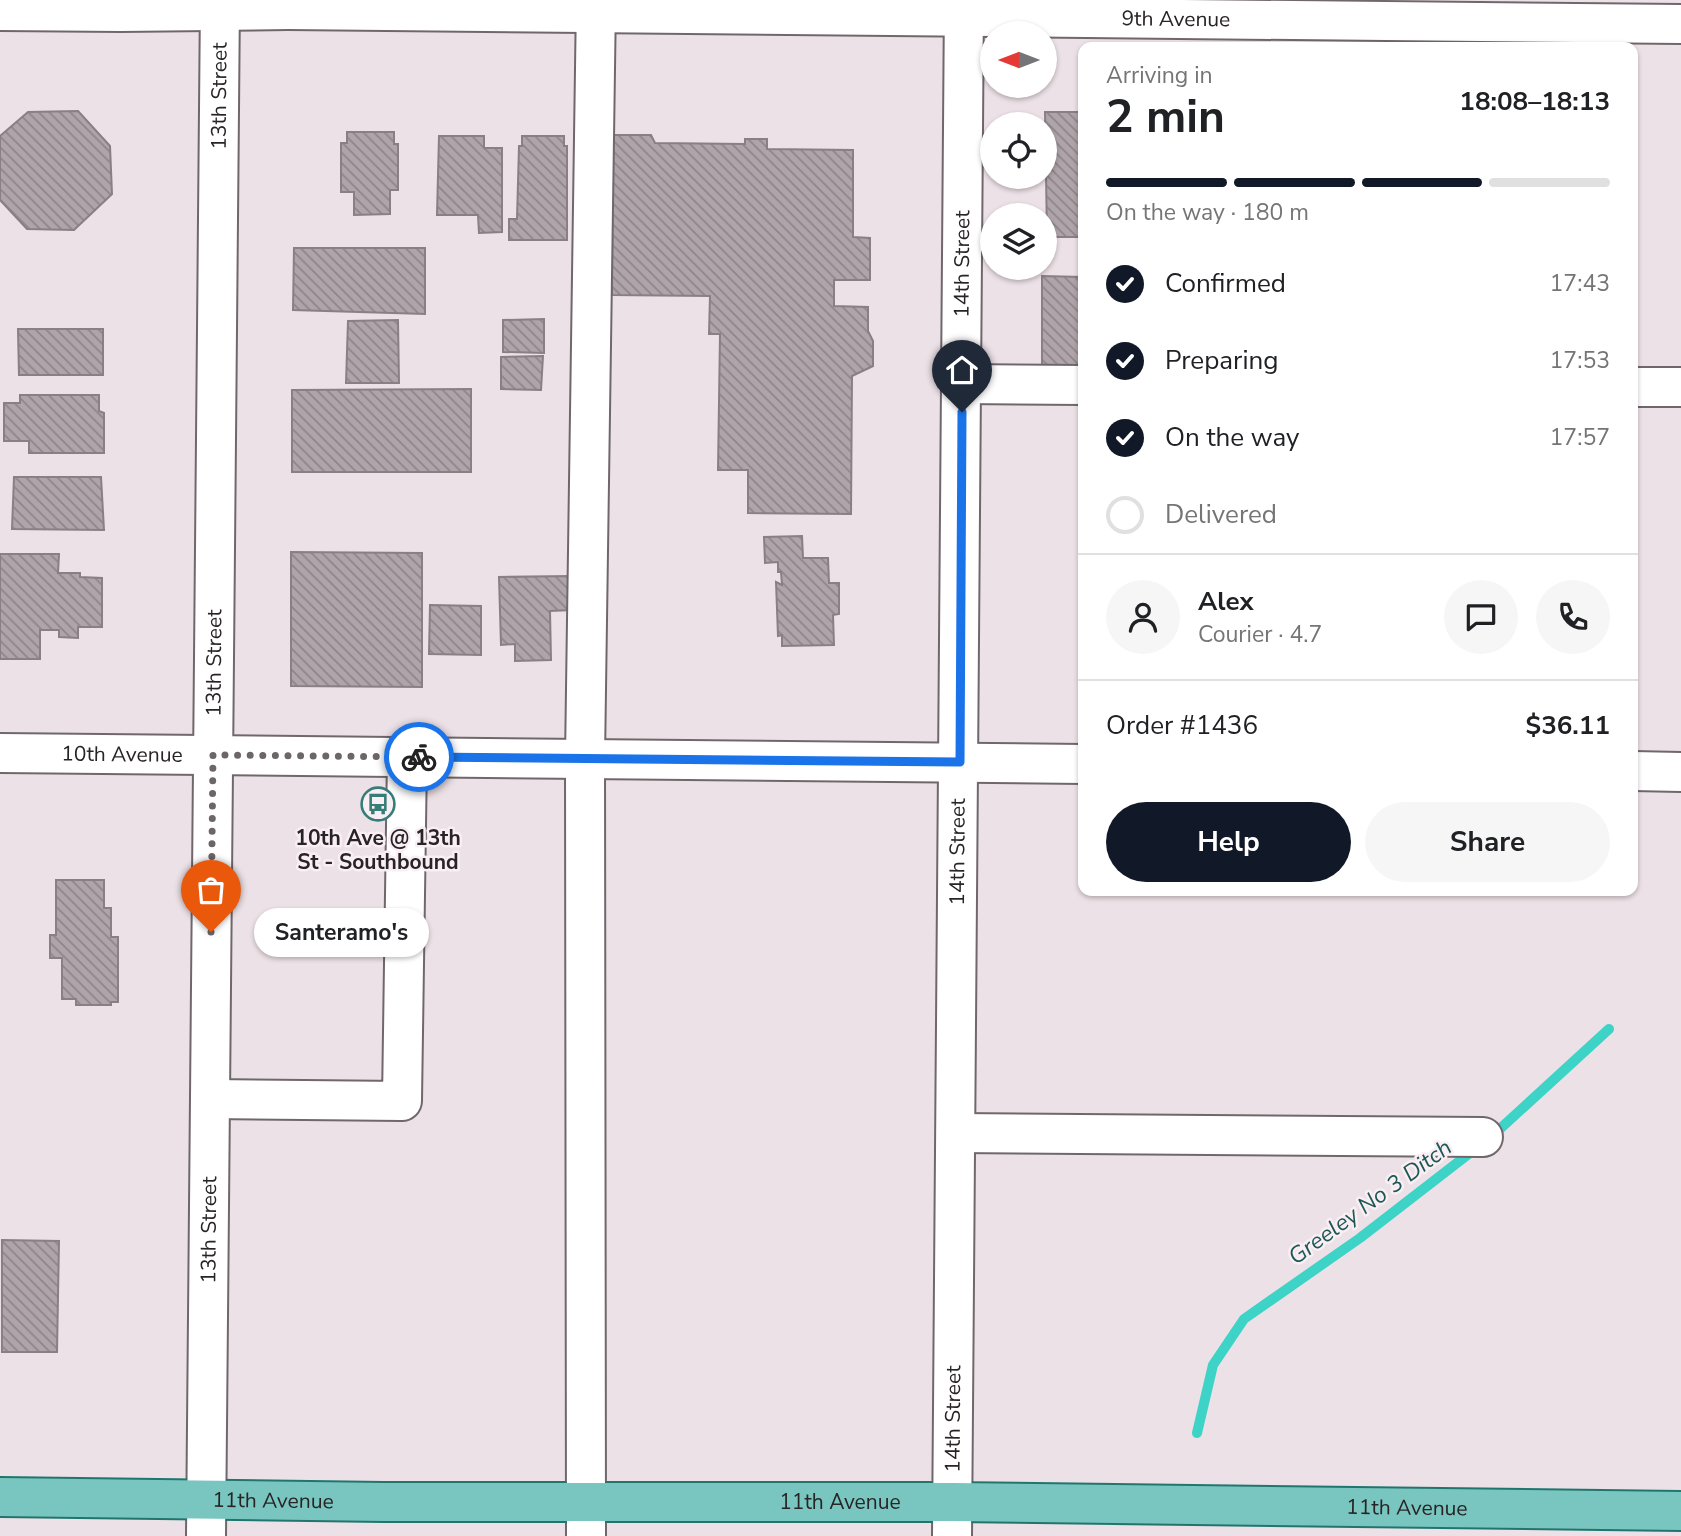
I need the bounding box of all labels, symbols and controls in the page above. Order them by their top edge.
street label: 9th Avenue [1121,4,1230,33]
north arrow [980,21,1057,98]
map controls [980,21,1057,280]
street label: 13th Street [205,42,234,150]
text: Arriving in [1106,60,1213,91]
text: 18:08–18:13 [1459,84,1610,119]
text: 2 min [1106,85,1225,148]
button: locate [980,112,1057,189]
text: On the way · 180 m [1106,197,1309,228]
button: layers [980,203,1057,280]
street label: 14th Street [948,210,976,318]
icon: check [1106,265,1144,303]
text: Confirmed [1165,266,1286,301]
text: 17:43 [1550,268,1610,299]
pin [932,340,992,412]
icon: check [1106,342,1144,380]
text: Preparing [1165,343,1278,378]
text: 17:53 [1550,345,1610,376]
icon: home [943,351,981,389]
icon: check [1106,419,1144,457]
text: On the way [1165,420,1299,455]
text: 17:57 [1550,422,1610,453]
text: Delivered [1165,497,1277,532]
button: person [1106,580,1180,654]
button: chat [1444,580,1518,654]
button: phone [1536,580,1610,654]
text: Alex [1198,584,1254,619]
street label: 13th Street [199,609,228,717]
text: Courier · 4.7 [1198,619,1322,650]
text: Order #1436 [1106,708,1258,743]
text: $36.11 [1526,708,1610,743]
courier [384,722,454,792]
icon: bike [400,738,438,776]
street label: 10th Avenue [61,740,183,769]
bus stop icon: 10th Ave @ 13th St - Southbound [359,785,397,823]
street label: 14th Street [943,798,972,906]
button: Help [1106,802,1351,882]
button: Share [1365,802,1610,882]
place label: 10th Ave @ 13th St - Southbound [295,824,461,876]
pin [181,860,241,932]
icon: bag [192,871,230,909]
callout: Santeramo's [253,908,428,956]
text: Santeramo's [275,917,408,948]
water label: Greeley No 3 Ditch [1282,1132,1458,1272]
street label: 13th Street [194,1176,223,1284]
street label: 14th Street [938,1365,967,1473]
street label: 11th Avenue [212,1486,334,1515]
street label: 11th Avenue [779,1488,901,1516]
street label: 11th Avenue [1346,1493,1468,1522]

